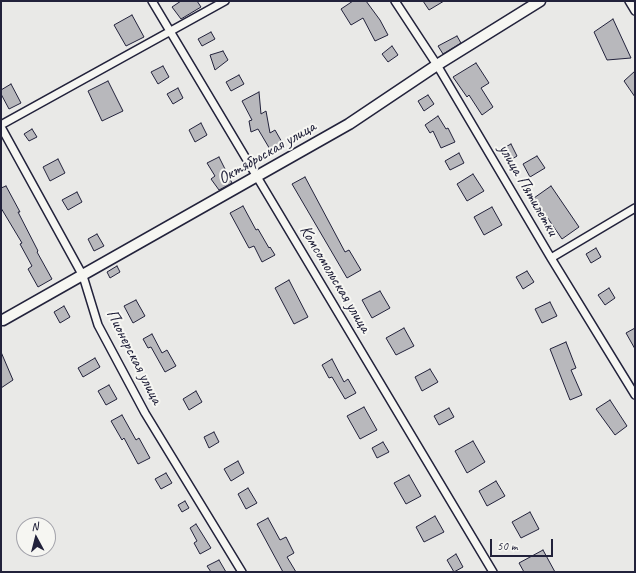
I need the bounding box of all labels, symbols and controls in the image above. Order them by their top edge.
street label: Октябрьская улица [215,117,319,189]
street label: улица Пятилетки [494,140,562,240]
street label: Комсомольская улица [295,222,375,336]
street label: Пионерская улица [101,306,167,408]
north arrow [16,517,56,557]
text: N [30,519,39,533]
scale bar [492,531,555,557]
text: 50 m [497,538,517,554]

